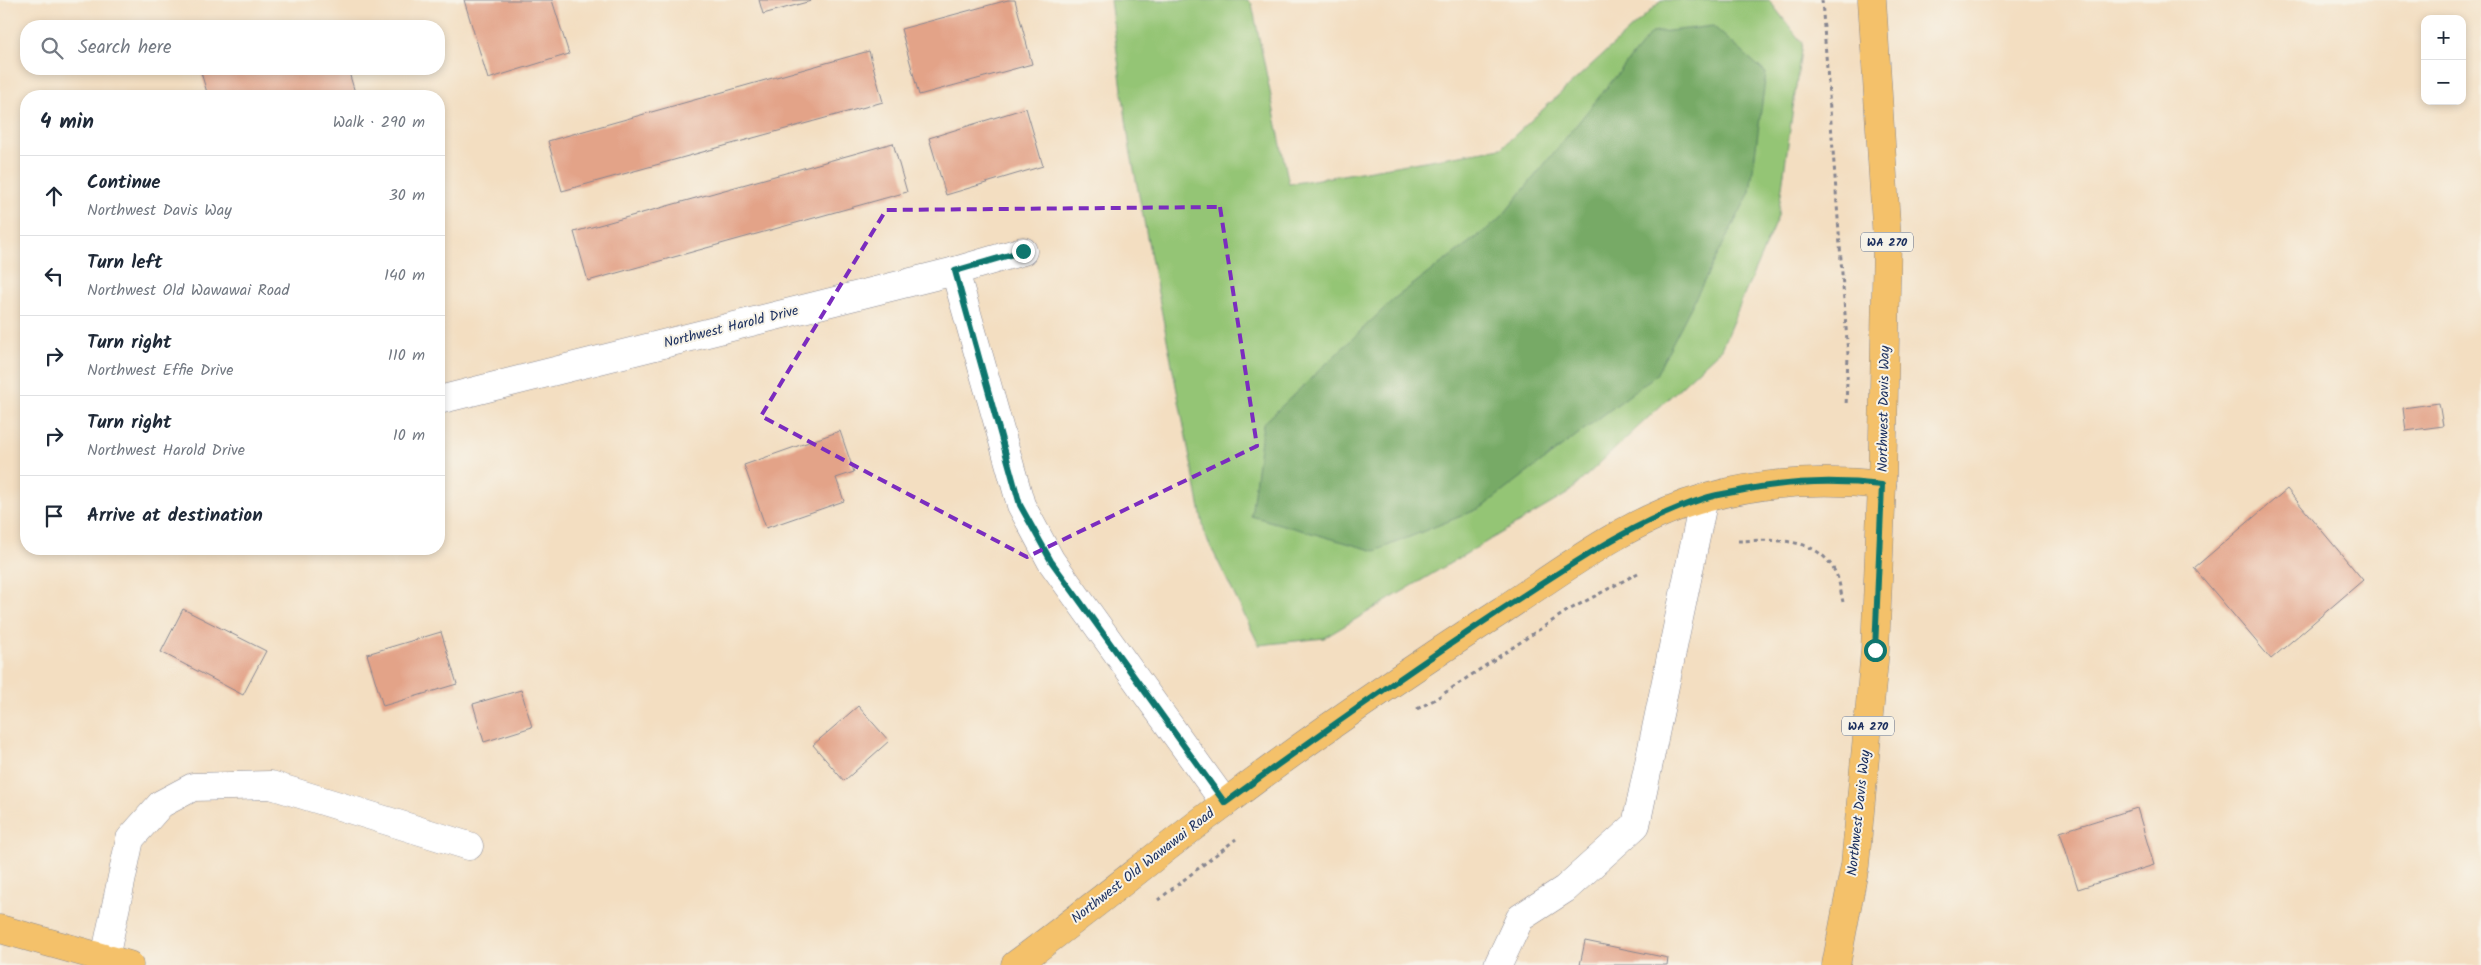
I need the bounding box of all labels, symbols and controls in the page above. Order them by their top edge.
map controls [2421,15,2466,105]
button: + [2421,15,2466,60]
search box [20,20,445,75]
text: Search here [78,33,172,63]
icon: search [38,34,66,62]
button: − [2421,60,2466,105]
text: 4 min [40,106,94,139]
text: Walk · 290 m [333,110,425,135]
text: Continue [87,168,160,198]
icon: ahead [40,182,68,210]
text: 30 m [389,183,425,208]
text: Northwest Davis Way [87,198,232,223]
road number: WA 270 [1861,232,1913,252]
route end [1012,240,1035,263]
text: Turn left [87,248,162,278]
icon: left [40,262,68,290]
text: 140 m [384,263,425,288]
text: Northwest Old Wawawai Road [87,278,290,303]
street label: Northwest Harold Drive [661,299,801,354]
text: Turn right [87,328,172,358]
icon: right [40,342,68,370]
text: 110 m [388,343,425,368]
street label: Northwest Davis Way [1872,345,1896,472]
text: Northwest Effie Drive [87,358,233,383]
text: Turn right [87,408,172,438]
icon: right [40,422,68,450]
text: 10 m [393,423,425,448]
text: Northwest Harold Drive [87,438,245,463]
text: Arrive at destination [87,501,263,531]
icon: arrive [40,502,68,530]
route start [1864,639,1887,662]
road number: WA 270 [1842,716,1894,736]
street label: Northwest Davis Way [1841,748,1877,877]
street label: Northwest Old Wawawai Road [1066,802,1220,929]

